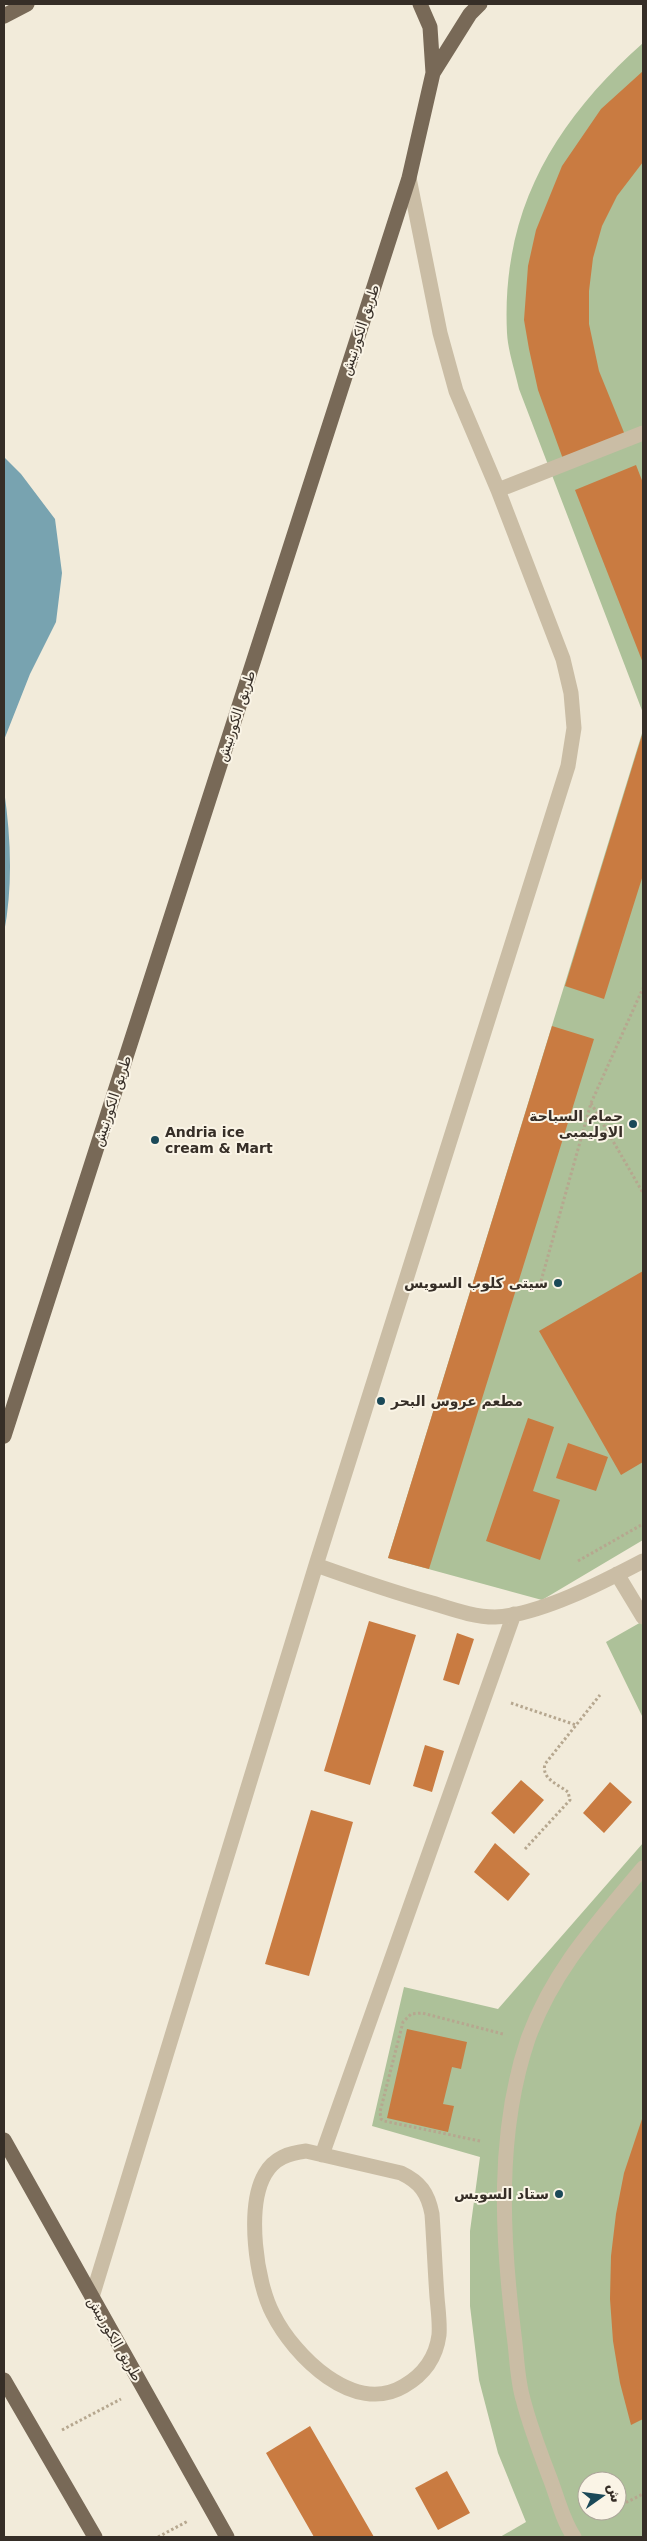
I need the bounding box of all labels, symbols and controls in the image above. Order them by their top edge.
street label: طريق الكورنيش [338,282,383,378]
street label: طريق الكورنيش [214,668,259,764]
street label: طريق الكورنيش [90,1053,135,1149]
place label: حمام السباحة الاوليمبى [529,1108,623,1141]
marker: حمام السباحة الاوليمبى [627,1118,639,1130]
place label: Andria ice cream & Mart [165,1124,273,1156]
marker: Andria ice cream & Mart [149,1134,161,1146]
place label: سيتى كلوب السويس [404,1275,548,1292]
marker: سيتى كلوب السويس [552,1277,564,1289]
place label: مطعم عروس البحر [390,1393,523,1410]
marker: مطعم عروس البحر [375,1395,387,1407]
place label: ستاد السويس [454,2186,549,2203]
marker: ستاد السويس [553,2188,565,2200]
street label: طريق الكورنيش [84,2294,146,2385]
north arrow [577,2471,627,2521]
text: ش [605,2482,625,2504]

